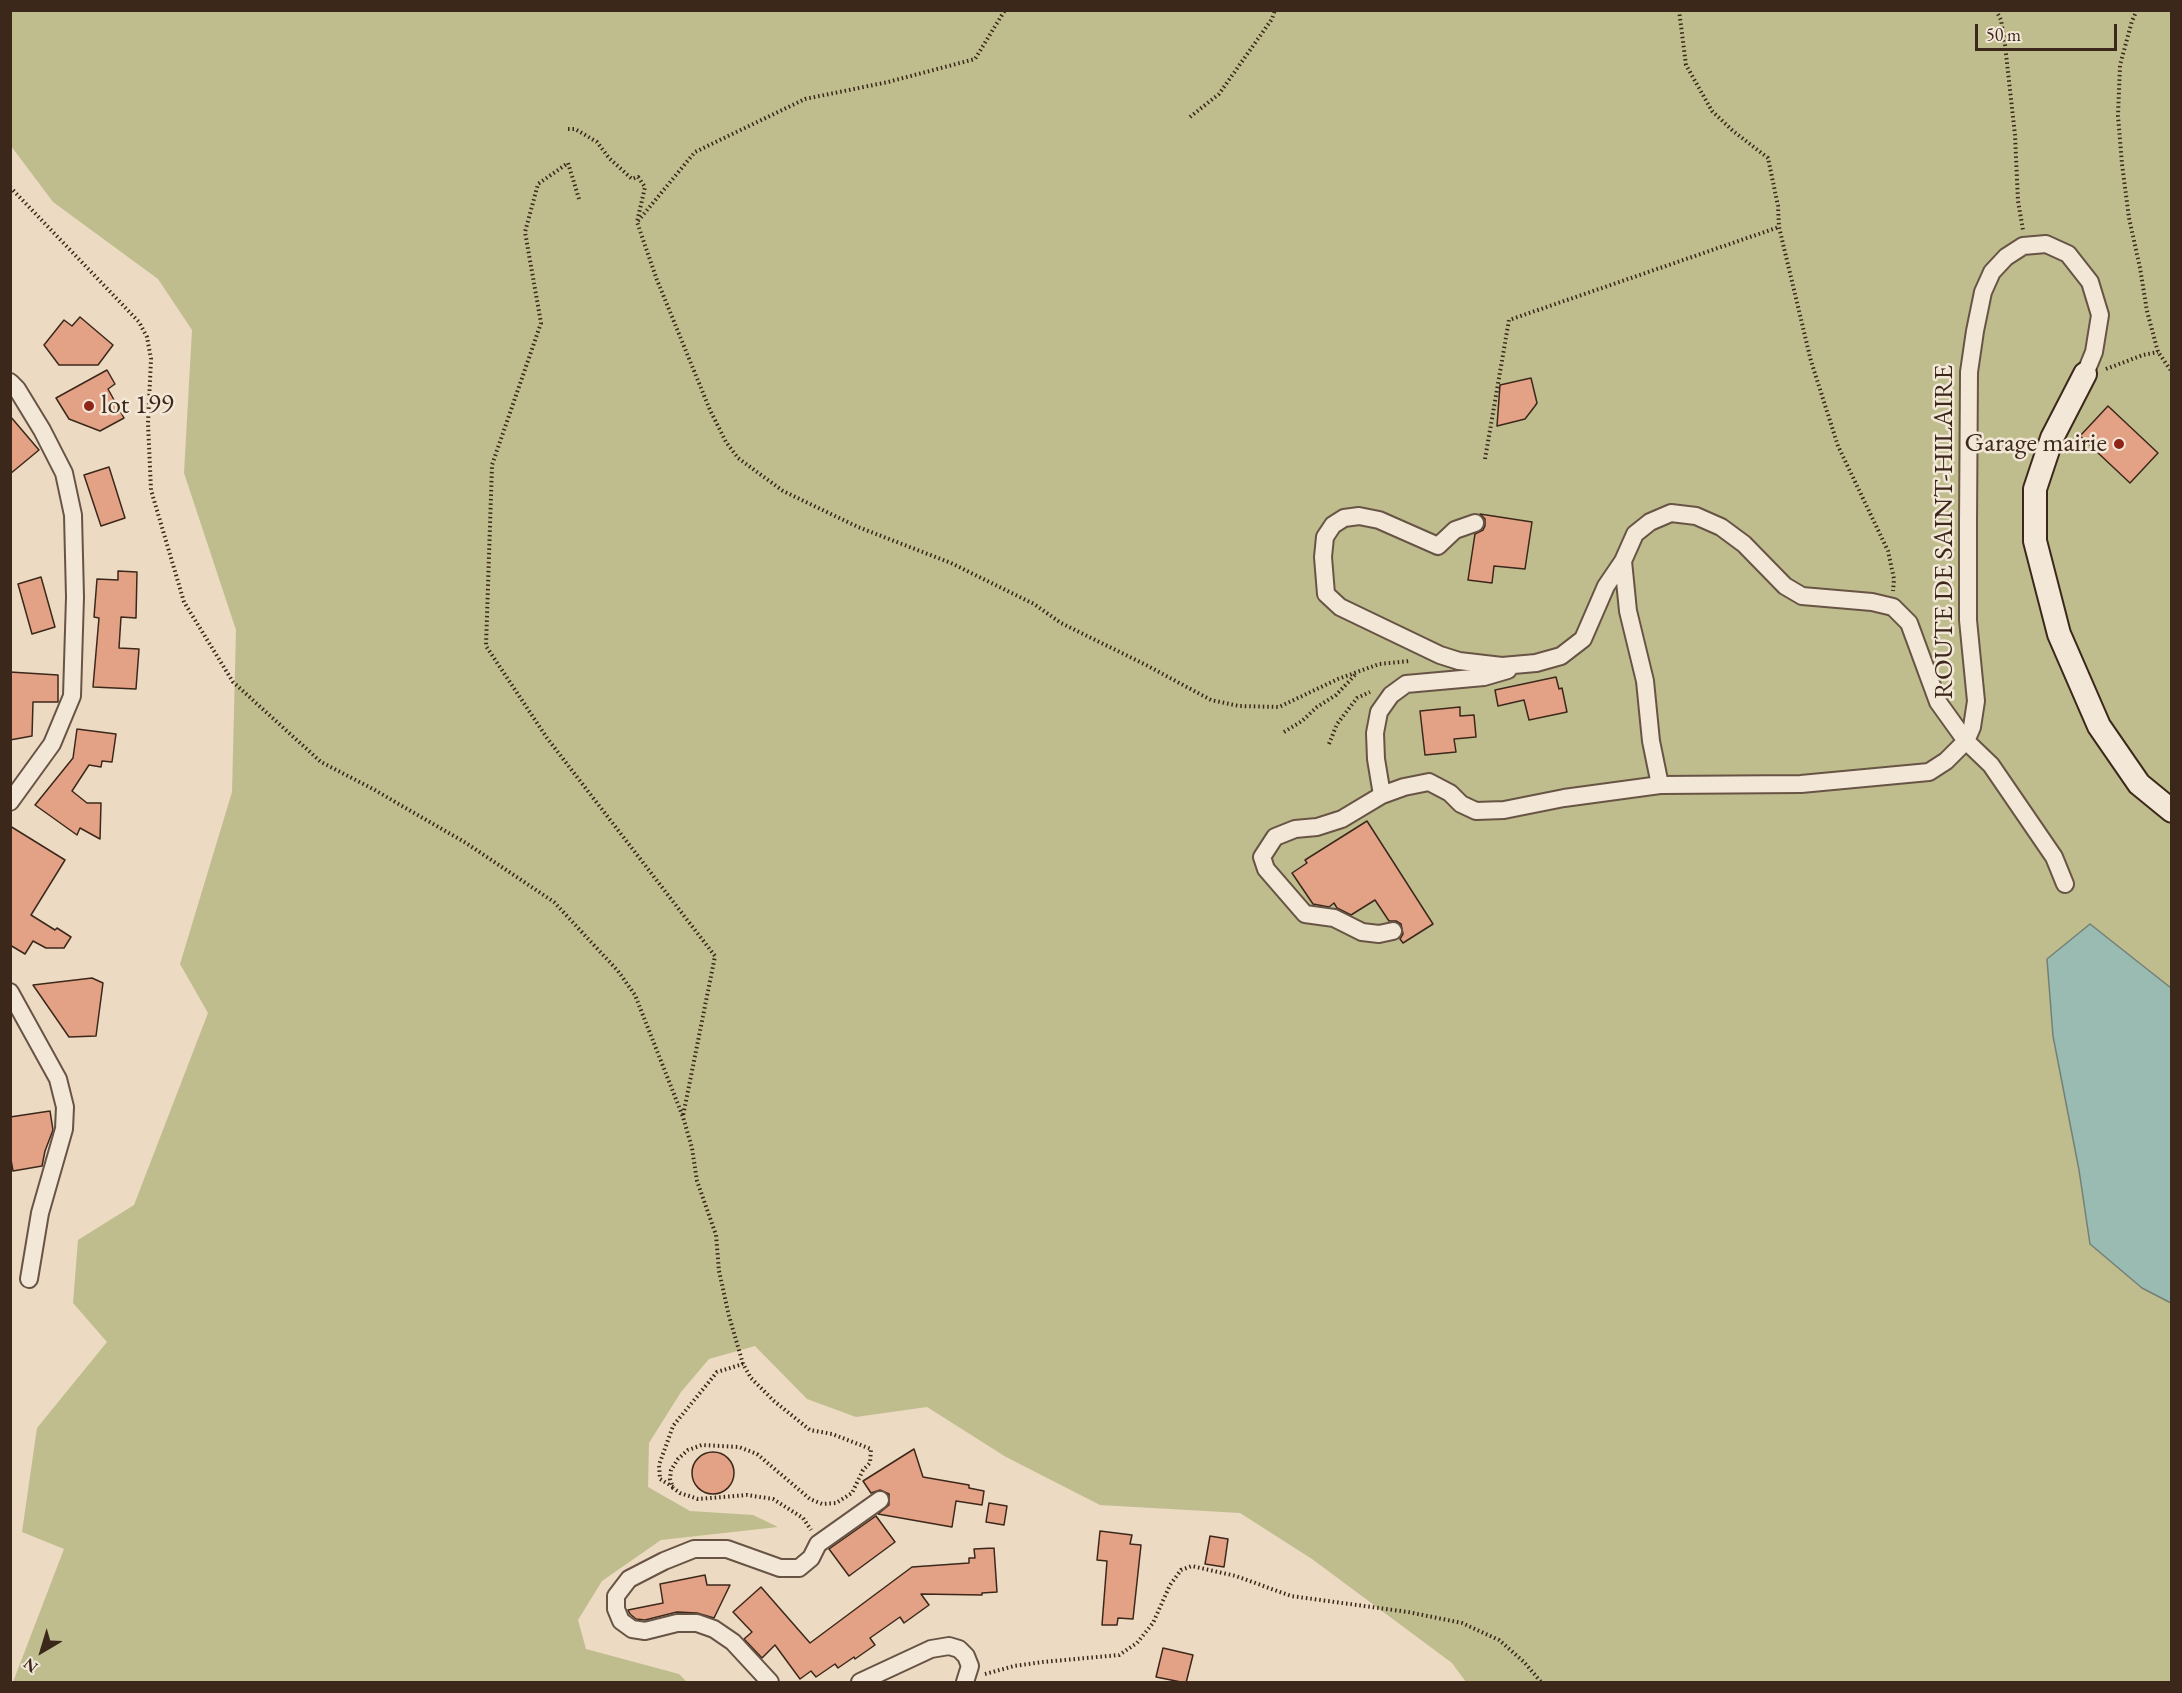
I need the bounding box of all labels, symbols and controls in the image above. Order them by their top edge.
scale bar [1978,12,2120,50]
text: 50 m [1986,23,2021,46]
street label: ROUTE DE SAINT-HILAIRE [1929,365,1961,699]
place label: lot 199 [101,390,174,422]
marker: lot 199 [82,399,96,413]
place label: Garage mairie [1965,428,2107,460]
marker: Garage mairie [2112,437,2126,451]
north arrow [12,1621,72,1681]
text: N [19,1653,42,1678]

